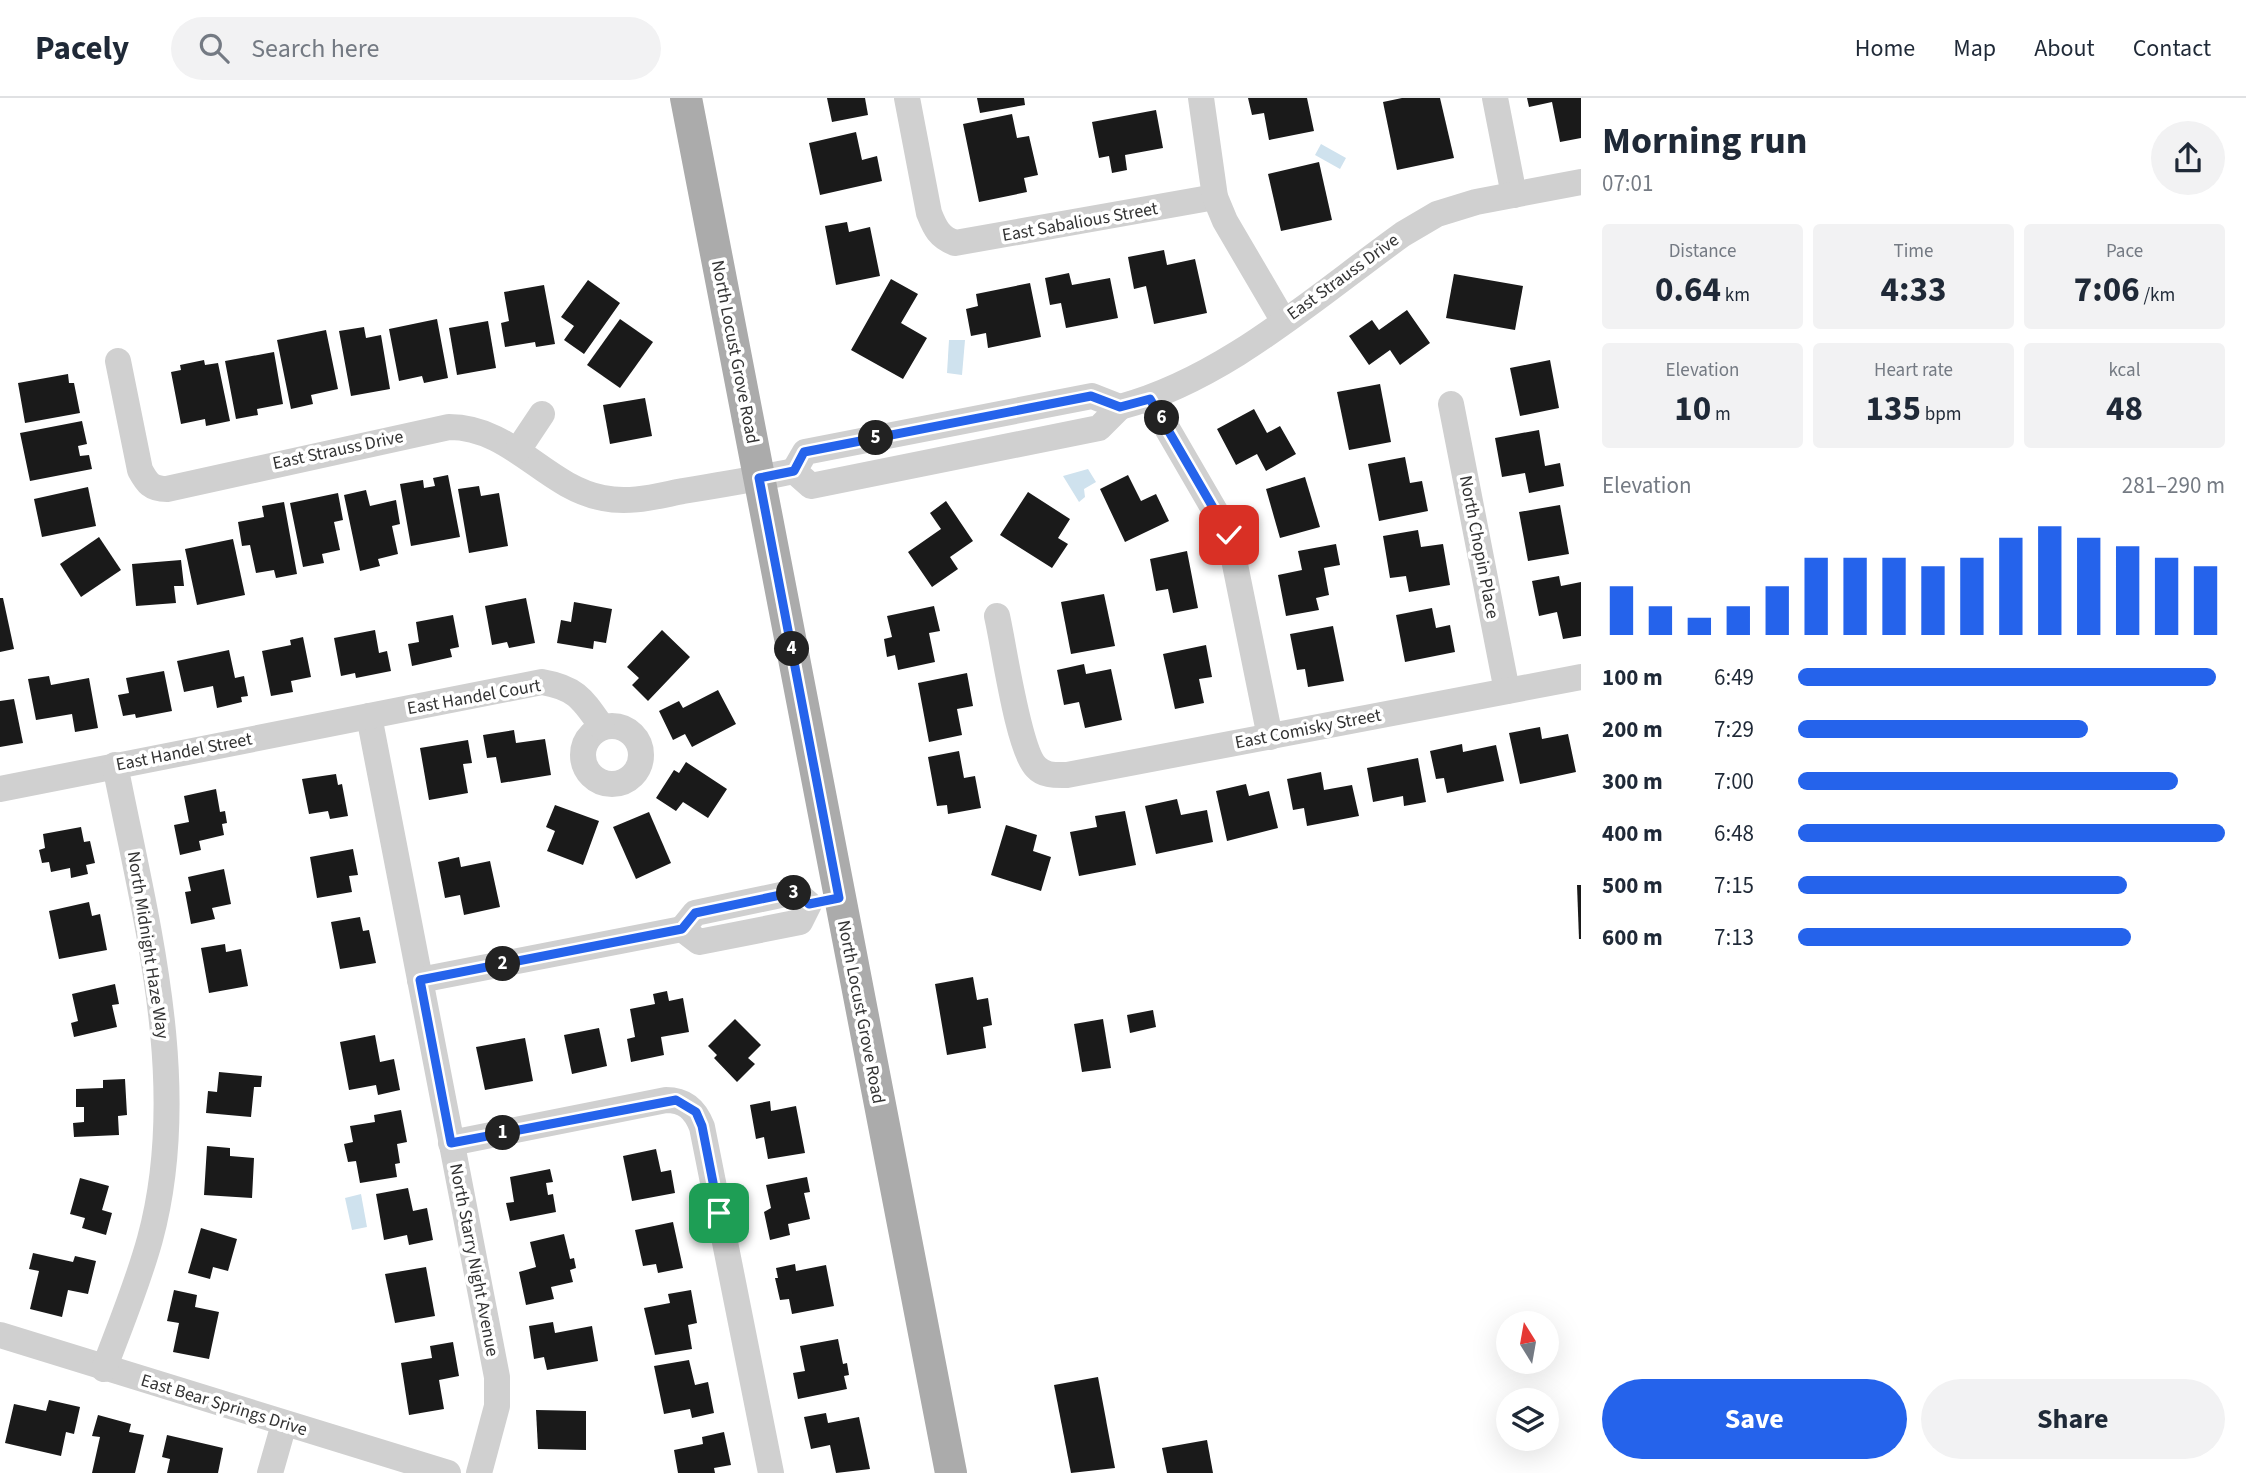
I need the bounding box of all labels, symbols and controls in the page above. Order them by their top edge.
search box [171,17,661,80]
text: Pacely [35,25,129,72]
icon: search [195,29,233,67]
text: Search here [251,30,379,67]
text: Home [1855,31,1915,66]
text: Map [1953,31,1996,66]
text: About [2034,31,2095,66]
text: Contact [2133,31,2211,66]
text: Morning run [1602,114,1807,168]
button: share [2151,121,2225,195]
text: 07:01 [1602,167,1653,200]
street label: East Sabalious Street [1000,196,1160,248]
street label: East Strauss Drive [1282,228,1404,326]
text: Distance [1669,238,1736,265]
text: Time [1893,238,1934,265]
text: Pace [2106,238,2143,265]
street label: North Locust Grove Road [705,258,765,446]
text: 0.64 [1655,265,1721,315]
text: 4:33 [1881,265,1946,315]
text: 7:06 [2074,265,2140,315]
text: km [1721,282,1750,309]
text: /km [2140,282,2175,309]
text: Elevation [1666,357,1739,384]
text: Heart rate [1874,357,1953,384]
text: kcal [2109,357,2140,384]
text: 10 [1674,384,1711,434]
text: 135 [1865,384,1921,434]
text: 48 [2106,384,2143,434]
pin: 6 [1144,400,1180,436]
text: m [1711,401,1731,428]
text: bpm [1921,401,1962,428]
text: 6 [1156,404,1167,431]
pin: 5 [858,420,894,456]
street label: East Strauss Drive [270,424,406,476]
text: 5 [870,424,881,451]
text: Elevation [1602,469,1692,502]
text: 281–290 m [2122,469,2225,502]
street label: North Chopin Place [1453,473,1505,621]
pin [1199,505,1259,565]
icon: check [1210,516,1248,554]
pin: 4 [774,632,810,666]
text: 4 [786,635,797,662]
text: 100 m [1602,661,1663,694]
text: 6:49 [1714,661,1754,694]
street label: East Handel Court [405,673,543,721]
street label: East Comisky Street [1233,703,1383,755]
text: 200 m [1602,713,1663,746]
text: 7:29 [1714,713,1754,746]
street label: East Handel Street [114,727,254,777]
text: 300 m [1602,765,1663,798]
text: 7:00 [1714,765,1754,798]
text: 400 m [1602,817,1663,850]
text: 6:48 [1714,817,1754,850]
street label: North Midnight Haze Way [121,849,175,1041]
text: 500 m [1602,869,1663,902]
text: 7:15 [1714,869,1754,902]
pin: 3 [776,876,812,910]
text: 3 [788,879,799,906]
street label: North Locust Grove Road [831,918,891,1106]
text: 600 m [1602,921,1663,954]
text: 7:13 [1714,921,1754,954]
pin: 2 [486,946,520,982]
text: 2 [497,950,508,977]
pin: 1 [486,1116,520,1150]
text: 1 [497,1119,508,1146]
street label: North Starry Night Avenue [443,1161,505,1359]
pin [689,1183,749,1243]
icon: arrive [700,1194,738,1232]
north arrow [1496,1311,1559,1374]
map controls [1496,1311,1559,1451]
street label: East Bear Springs Drive [138,1368,310,1442]
button: Save [1602,1379,1907,1459]
button: Share [1921,1379,2225,1459]
button: layers [1496,1388,1559,1451]

